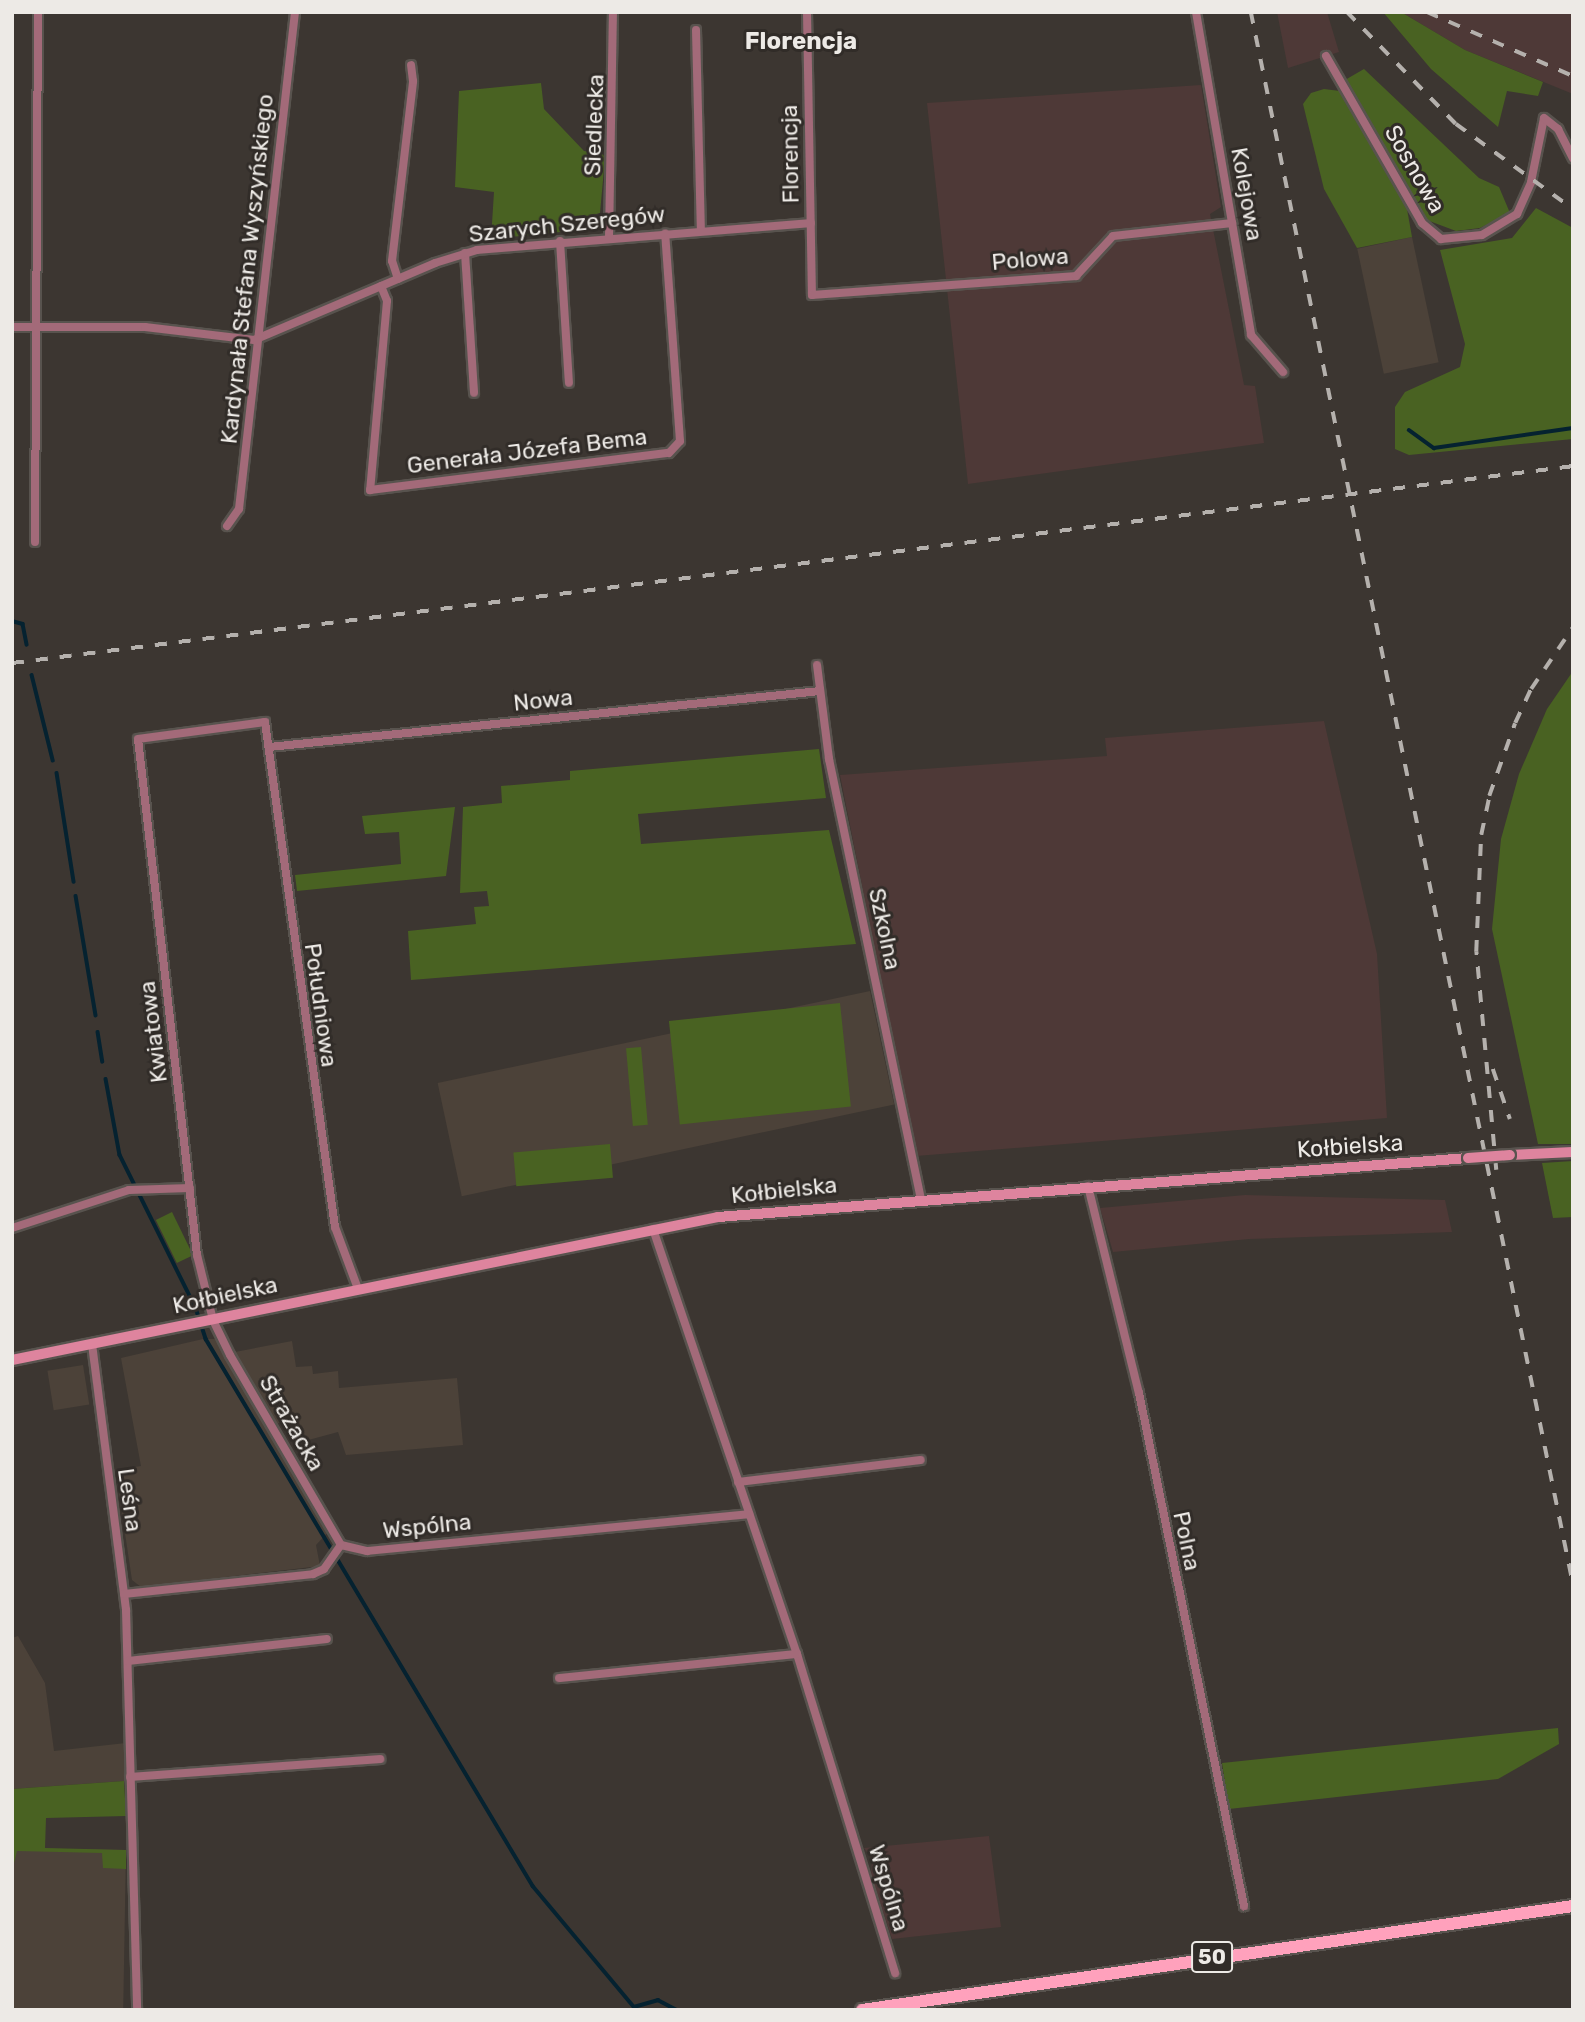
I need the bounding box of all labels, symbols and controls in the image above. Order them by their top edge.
district label: Florencja [745,28,857,56]
street label: Siedlecka [578,74,610,176]
street label: Kardynała Stefana Wyszyńskiego [215,93,279,445]
street label: Florencja [775,104,805,204]
street label: Sosnowa [1379,120,1451,218]
street label: Kolejowa [1225,145,1269,243]
street label: Szarych Szeregów [467,200,667,248]
street label: Polowa [990,242,1070,276]
street label: Generała Józefa Bema [405,423,649,479]
street label: Nowa [512,683,574,717]
street label: Szkolna [863,886,907,972]
street label: Południowa [299,941,343,1069]
street label: Kwiatowa [133,980,173,1084]
street label: Kołbielska [1296,1129,1404,1163]
street label: Kołbielska [730,1171,838,1209]
street label: Kołbielska [170,1270,280,1320]
street label: Strażacka [254,1370,330,1476]
street label: Leśna [112,1466,148,1534]
street label: Wspólna [381,1508,473,1544]
street label: Polna [1167,1509,1207,1573]
street label: Wspólna [863,1841,915,1935]
road number: 50 [1191,1940,1233,1974]

